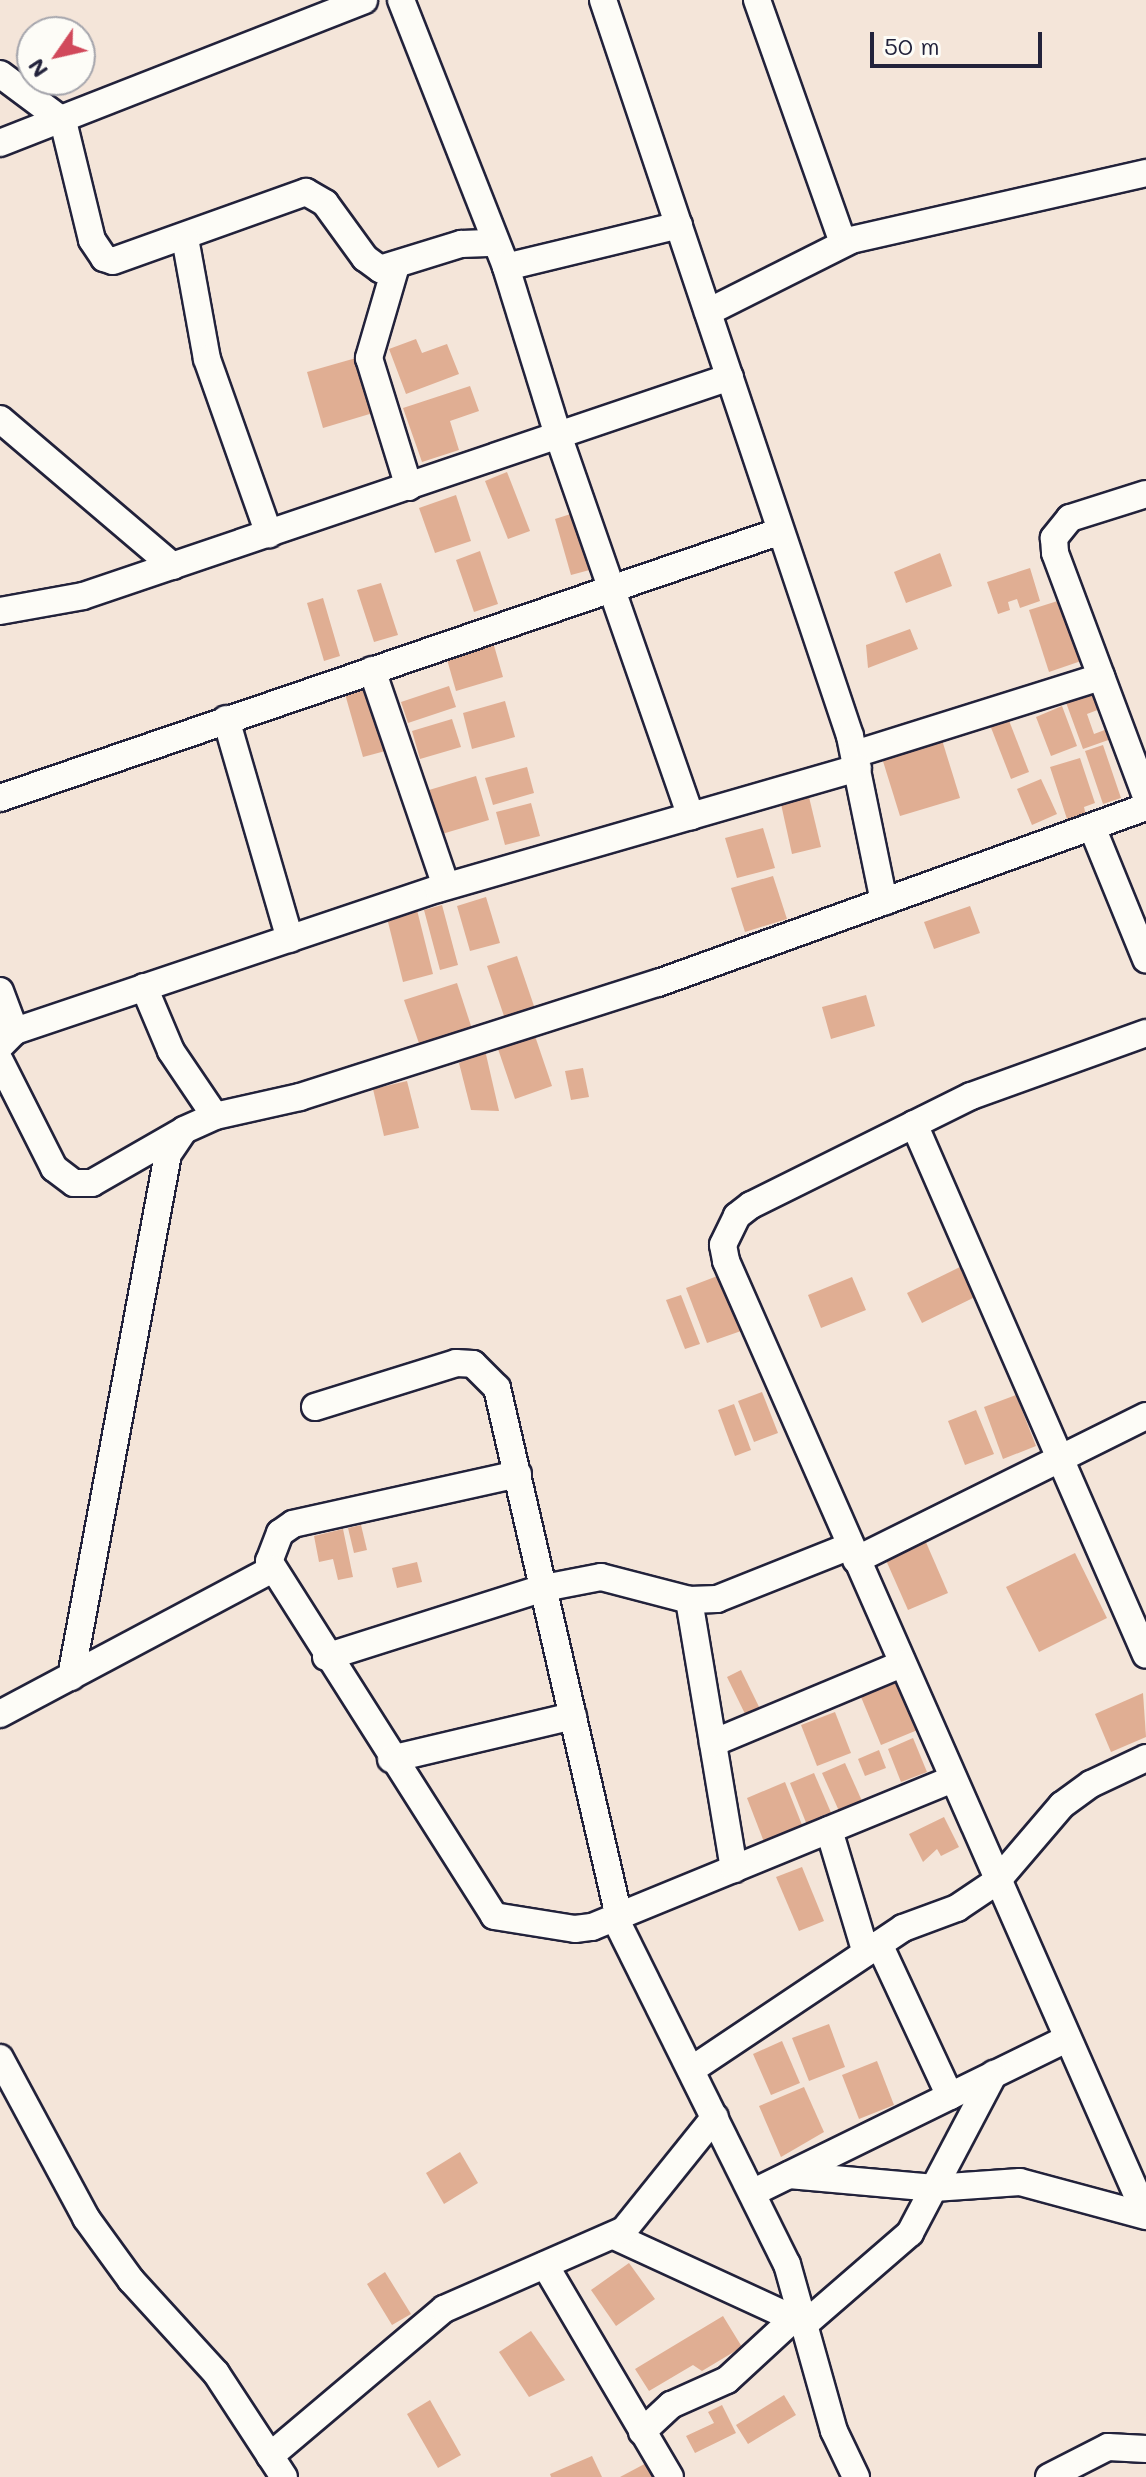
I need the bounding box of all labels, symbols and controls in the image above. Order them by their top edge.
north arrow [16,16,96,96]
scale bar [874,16,1046,66]
text: 50 m [884,30,940,61]
text: N [21,54,54,84]

